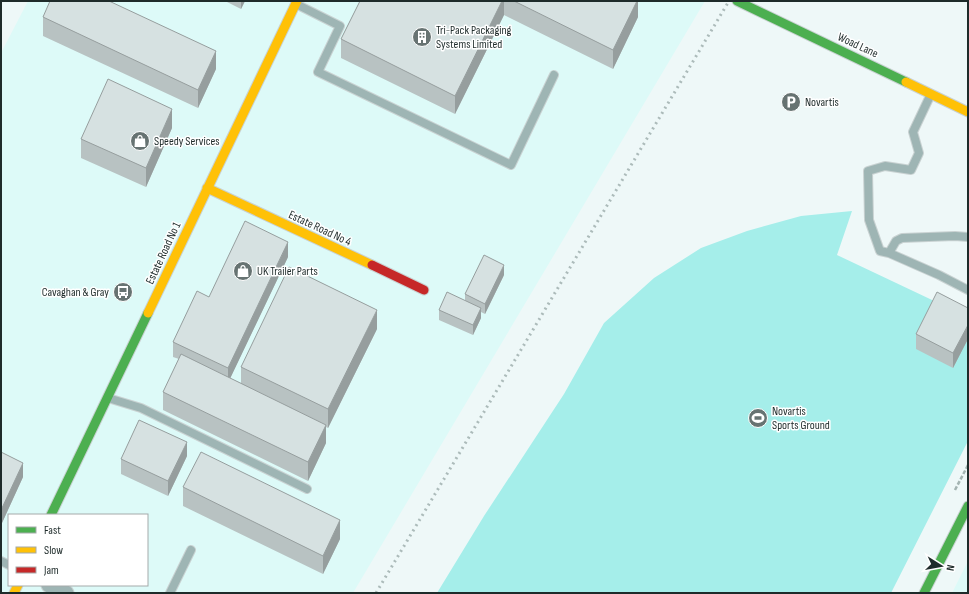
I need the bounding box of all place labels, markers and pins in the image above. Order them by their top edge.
place label: Tri-Pack Packaging Systems Limited [436,23,512,52]
building icon: Tri-Pack Packaging Systems Limited [411,26,433,48]
parking icon: Novartis [780,91,802,113]
place label: Novartis [805,95,839,110]
shop icon: Speedy Services [129,130,151,152]
place label: Speedy Services [154,134,220,149]
shop icon: UK Trailer Parts [232,260,254,282]
place label: UK Trailer Parts [257,264,318,279]
bus stop icon: Cavaghan & Gray [112,281,134,303]
place label: Cavaghan & Gray [42,285,109,300]
place label: Novartis Sports Ground [772,404,830,433]
sports icon: Novartis Sports Ground [747,407,769,429]

